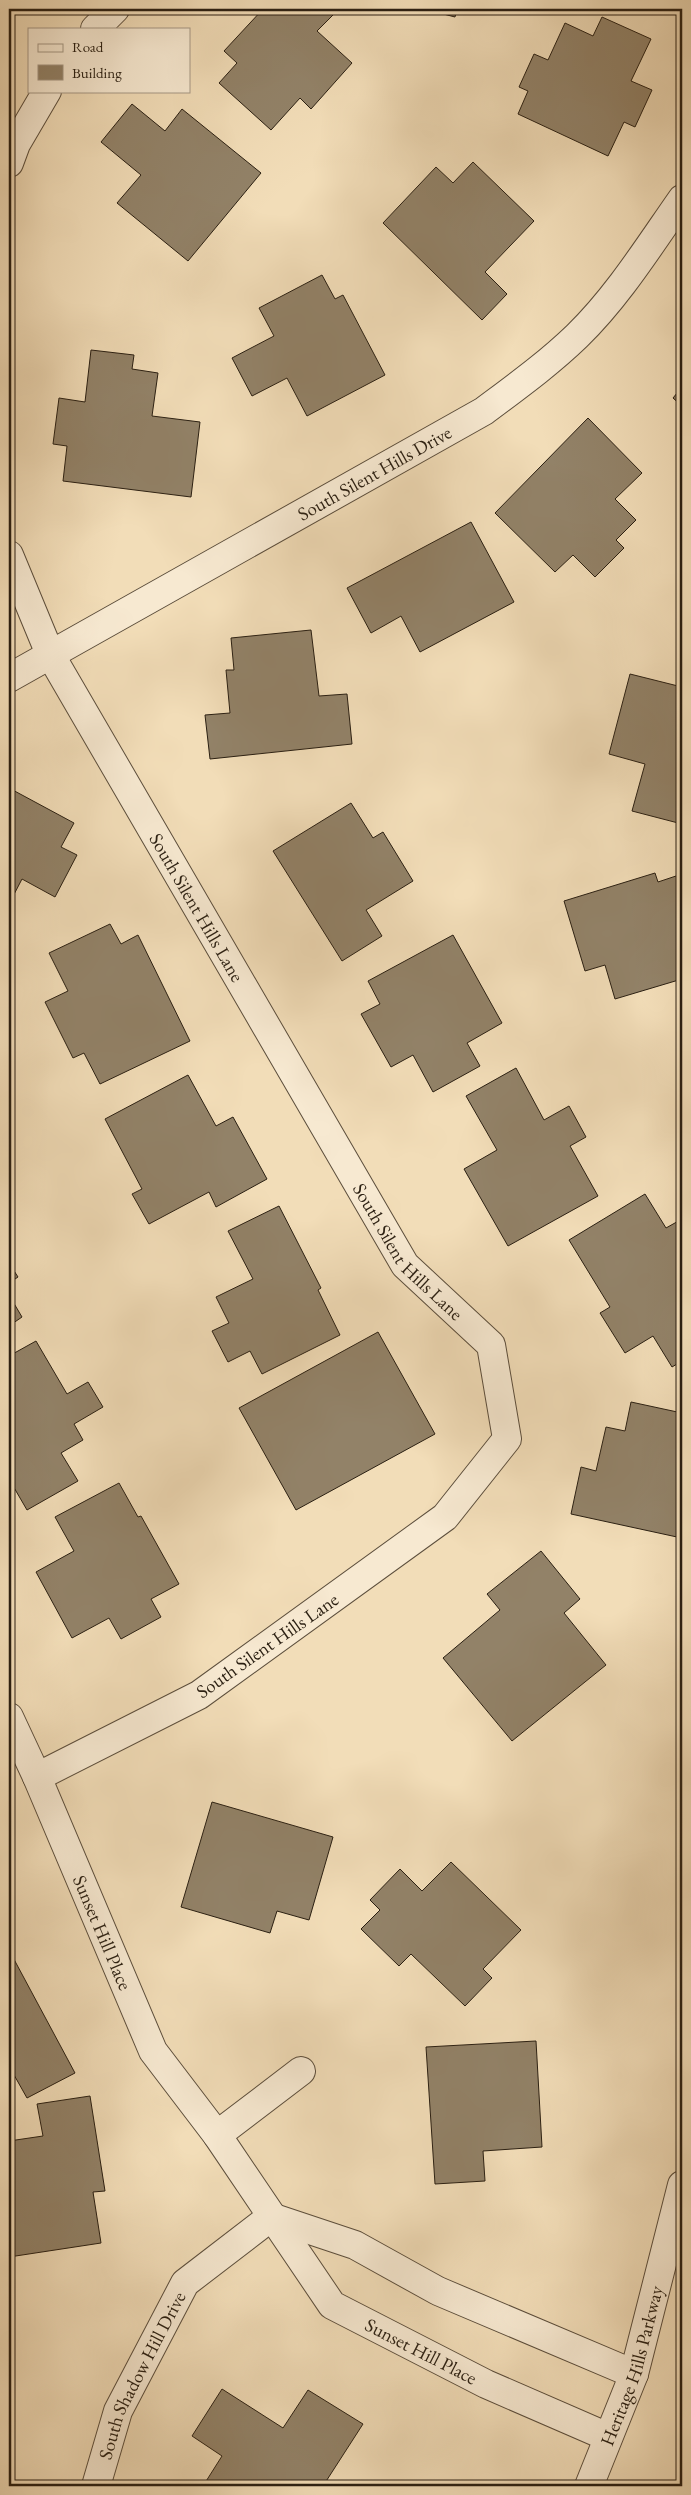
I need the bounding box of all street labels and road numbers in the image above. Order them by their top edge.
street label: South Silent Hills Drive [293,420,456,526]
street label: South Silent Hills Lane [144,828,250,987]
street label: South Silent Hills Lane [347,1179,468,1326]
street label: South Silent Hills Lane [191,1587,343,1704]
street label: Sunset Hill Place [67,1871,138,1994]
street label: Heritage Hills Parkway [594,2282,669,2450]
street label: South Shadow Hill Drive [92,2287,191,2462]
street label: Sunset Hill Place [361,2312,481,2390]

